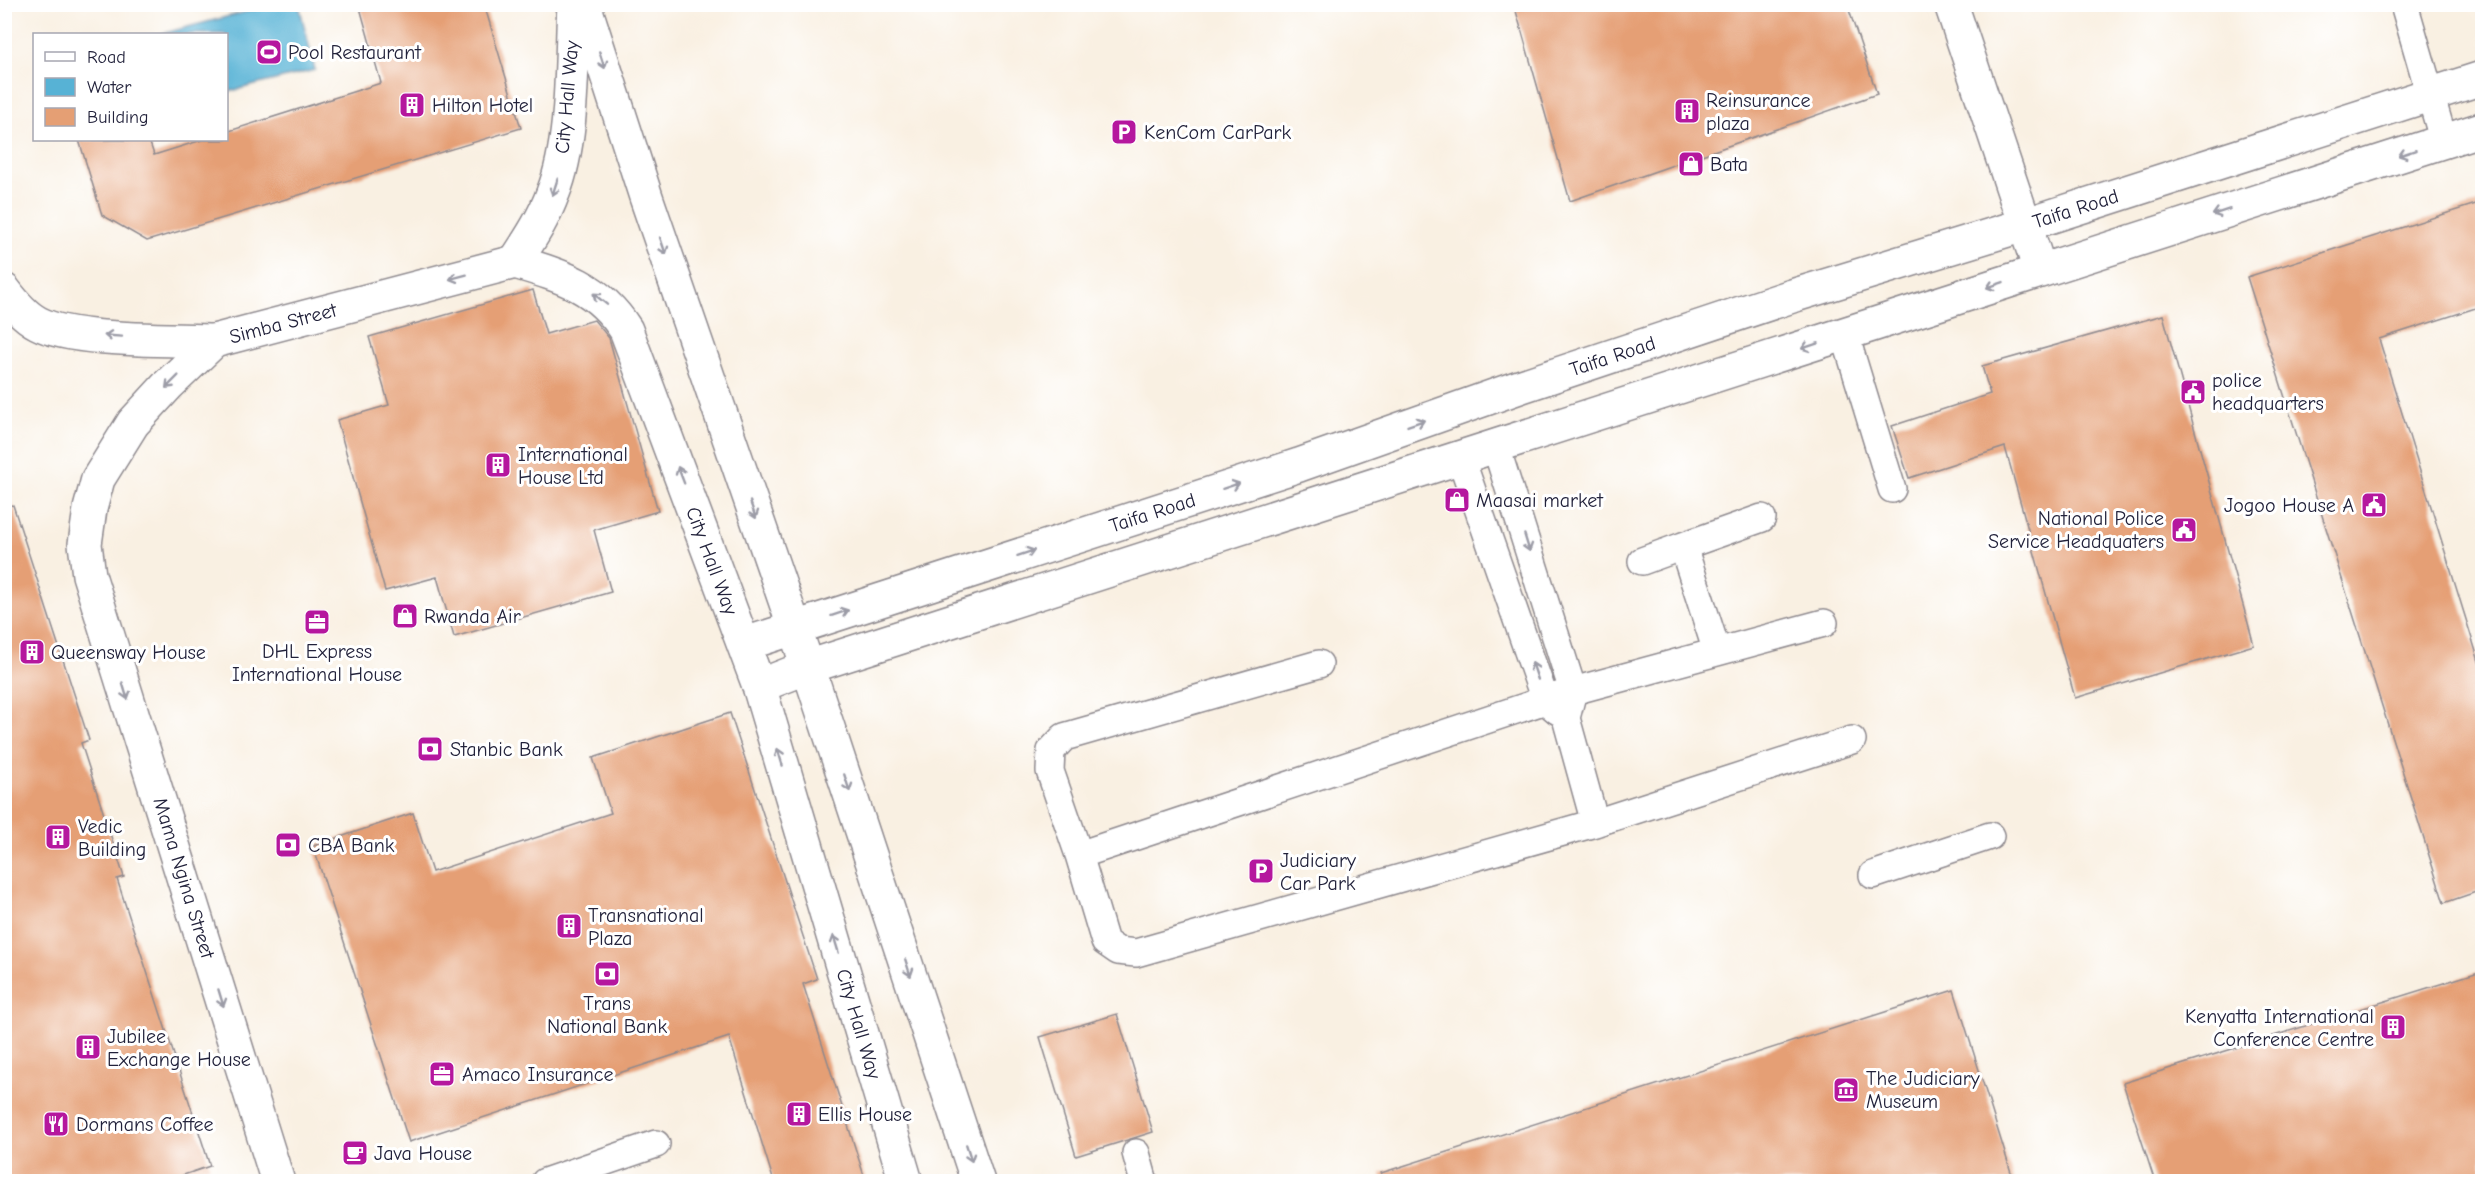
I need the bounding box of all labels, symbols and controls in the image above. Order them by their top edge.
legend [33,33,228,141]
sports icon: Pool Restaurant [254,37,284,67]
street label: City Hall Way [551,39,583,155]
place label: Pool Restaurant [288,41,422,64]
text: Road [87,47,126,68]
one-way arrow [598,50,609,69]
text: Water [87,77,132,98]
place label: Reinsurance plaza [1706,89,1810,135]
building icon: Hilton Hotel [397,90,427,120]
place label: Hilton Hotel [432,94,533,117]
building icon: Reinsurance plaza [1672,96,1702,126]
text: Building [87,107,149,128]
parking icon: KenCom CarPark [1109,117,1139,147]
place label: KenCom CarPark [1144,121,1292,144]
shop icon: Bata [1676,149,1706,179]
one-way arrow [2398,149,2417,160]
place label: Bata [1710,153,1748,176]
one-way arrow [549,177,560,196]
street label: Taifa Road [2030,184,2121,233]
one-way arrow [2212,208,2231,219]
one-way arrow [658,236,669,255]
one-way arrow [449,271,468,283]
one-way arrow [1986,280,2005,291]
one-way arrow [593,293,609,306]
street label: Simba Street [227,298,340,348]
one-way arrow [104,331,124,342]
street label: Taifa Road [1567,331,1658,381]
one-way arrow [1801,342,1820,353]
place label: police headquarters [2212,369,2324,415]
one-way arrow [164,375,179,389]
public building icon: police headquarters [2178,377,2208,407]
one-way arrow [1406,417,1425,428]
place label: International House Ltd [518,443,628,489]
building icon: International House Ltd [483,450,513,480]
one-way arrow [674,466,685,484]
one-way arrow [1221,480,1240,491]
shop icon: Maasai market [1442,485,1472,515]
street label: Taifa Road [1106,488,1198,537]
place label: Maasai market [1476,489,1604,512]
public building icon: Jogoo House A [2359,490,2389,520]
place label: Jogoo House A [2224,494,2354,517]
one-way arrow [749,500,760,518]
street label: City Hall Way [682,503,743,618]
place label: National Police Service Headquaters [1988,507,2164,553]
public building icon: National Police Service Headquaters [2169,515,2199,545]
one-way arrow [1522,533,1533,552]
one-way arrow [1016,547,1035,558]
shop icon: Rwanda Air [390,601,420,631]
place label: Rwanda Air [424,605,521,628]
office icon: DHL Express International House [302,607,332,637]
one-way arrow [830,607,849,618]
building icon: Queensway House [17,637,47,667]
place label: DHL Express International House [232,640,402,686]
place label: Queensway House [51,641,206,664]
one-way arrow [1528,662,1539,681]
one-way arrow [120,681,131,700]
bank icon: Stanbic Bank [415,734,445,764]
place label: Stanbic Bank [450,738,563,761]
one-way arrow [774,748,785,767]
one-way arrow [842,773,853,792]
street label: Mama Ngina Street [149,795,220,962]
place label: Vedic Building [78,815,146,861]
building icon: Vedic Building [43,822,73,852]
bank icon: CBA Bank [273,830,303,860]
place label: CBA Bank [308,834,395,857]
place label: Judiciary Car Park [1280,849,1356,895]
parking icon: Judiciary Car Park [1246,856,1276,886]
place label: Transnational Plaza [588,904,704,950]
building icon: Transnational Plaza [554,911,584,941]
one-way arrow [830,935,841,954]
one-way arrow [903,958,914,977]
bank icon: Trans National Bank [592,959,622,989]
street label: City Hall Way [832,966,886,1082]
one-way arrow [216,988,227,1007]
place label: Trans National Bank [547,992,667,1038]
place label: Kenyatta International Conference Centre [2185,1005,2374,1051]
building icon: Kenyatta International Conference Centre [2378,1012,2408,1042]
place label: Jubilee Exchange House [107,1025,251,1071]
building icon: Jubilee Exchange House [73,1032,103,1062]
office icon: Amaco Insurance [427,1059,457,1089]
place label: Amaco Insurance [462,1063,613,1086]
place label: The Judiciary Museum [1866,1067,1980,1113]
museum icon: The Judiciary Museum [1831,1075,1861,1105]
building icon: Ellis House [784,1099,814,1129]
place label: Ellis House [818,1103,912,1126]
restaurant icon: Dormans Coffee [41,1109,71,1139]
place label: Dormans Coffee [76,1113,214,1136]
cafe icon: Java House [340,1138,370,1168]
place label: Java House [374,1142,472,1165]
one-way arrow [964,1143,975,1162]

